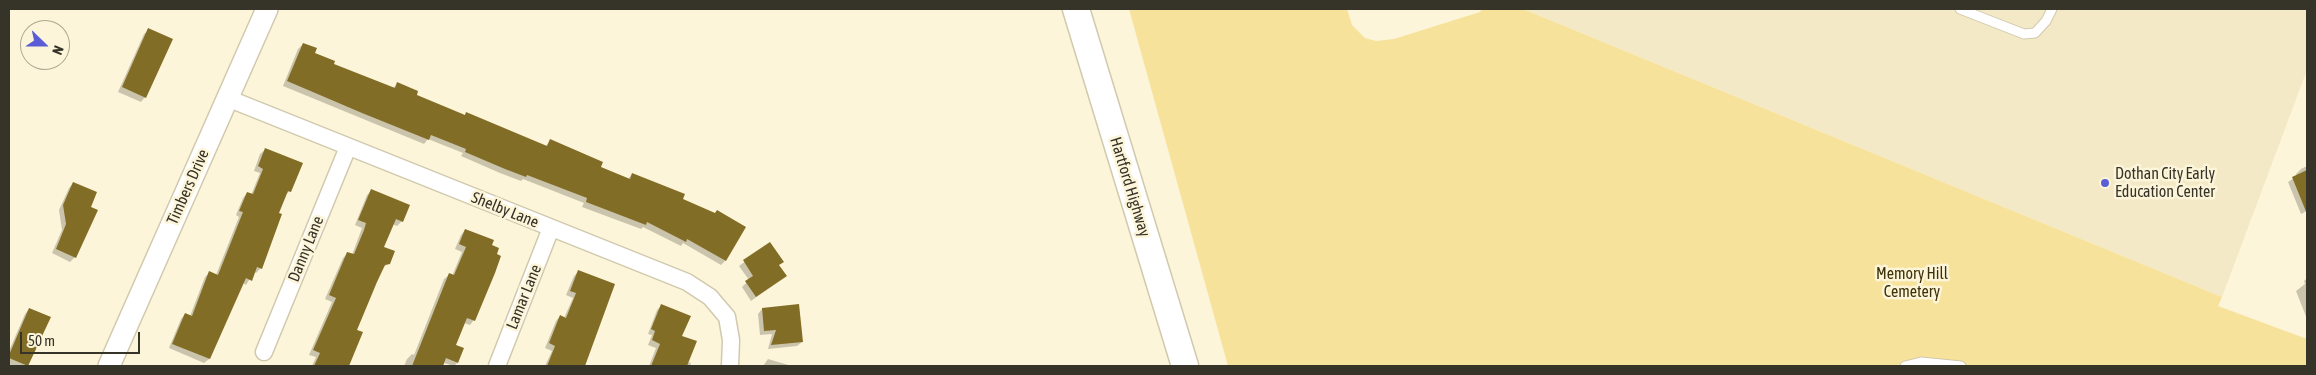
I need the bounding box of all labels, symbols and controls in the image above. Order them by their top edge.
north arrow [20,20,70,70]
text: N [49,43,67,57]
street label: Hartford Highway [1106,135,1154,239]
street label: Timbers Drive [163,146,213,228]
place label: Dothan City Early Education Center [2115,164,2215,202]
marker: Dothan City Early Education Center [2099,177,2111,189]
street label: Shelby Lane [469,188,541,232]
street label: Danny Lane [284,213,328,285]
street label: Lamar Lane [502,262,546,332]
park label: Memory Hill Cemetery [1876,264,1948,302]
scale bar [22,322,142,354]
text: 50 m [28,332,55,349]

